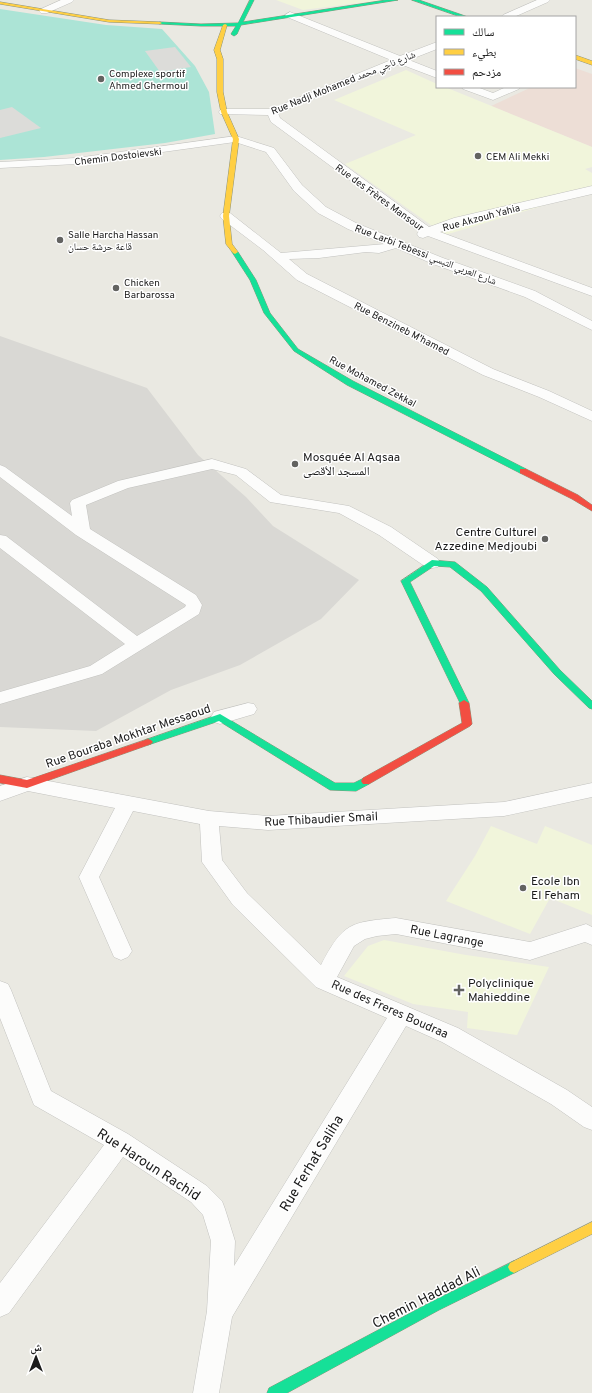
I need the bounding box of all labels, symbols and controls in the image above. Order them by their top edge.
legend [436,16,576,88]
text: سالك [472,25,494,41]
text: بطيء [472,45,496,62]
street label: Rue Nadji Mohamed شارع ناجي محمد [269,48,418,119]
text: مزدحم [472,65,501,81]
place label: Complexe sportif Ahmed Ghermoul [109,68,188,93]
marker: Complexe sportif Ahmed Ghermoul [96,74,106,84]
street label: Chemin Dostoievski [74,146,163,169]
marker: CEM Ali Mekki [473,151,483,161]
place label: CEM Ali Mekki [486,151,549,164]
street label: Rue des Frères Mansour [332,162,426,235]
street label: Rue Akzouh Yahia [441,202,522,235]
street label: Rue Larbi Tebessi شارع العربي التبسي [352,222,499,289]
place label: Salle Harcha Hassan قاعة حرشة حسان [68,229,159,254]
marker: Salle Harcha Hassan قاعة حرشة حسان [55,235,65,245]
place label: Chicken Barbarossa [124,277,175,302]
marker: Chicken Barbarossa [111,283,121,293]
street label: Rue Benzineb M'hamed [351,300,451,359]
street label: Rue Mohamed Zekkal [327,354,418,411]
place label: Mosquée Al Aqsaa المسجد الأقصى [303,450,400,480]
marker: Mosquée Al Aqsaa المسجد الأقصى [290,459,300,469]
place label: Centre Culturel Azzedine Medjoubi [434,525,537,555]
marker: Centre Culturel Azzedine Medjoubi [540,534,550,544]
street label: Rue Bouraba Mokhtar Messaoud [44,701,213,773]
street label: Rue Thibaudier Smail [264,809,378,831]
place label: Ecole Ibn El Feham [531,874,580,904]
marker: Ecole Ibn El Feham [518,883,528,893]
street label: Rue Lagrange [409,922,485,952]
place label: Polyclinique Mahieddine [468,976,534,1006]
street label: Rue des Freres Boudraa [329,977,451,1043]
marker: Polyclinique Mahieddine [453,984,465,996]
street label: Rue Ferhat Saliha [277,1112,348,1215]
street label: Rue Haroun Rachid [93,1126,203,1205]
street label: Chemin Haddad Ali [370,1264,484,1333]
north arrow [16,1337,56,1377]
text: ش [30,1341,42,1355]

